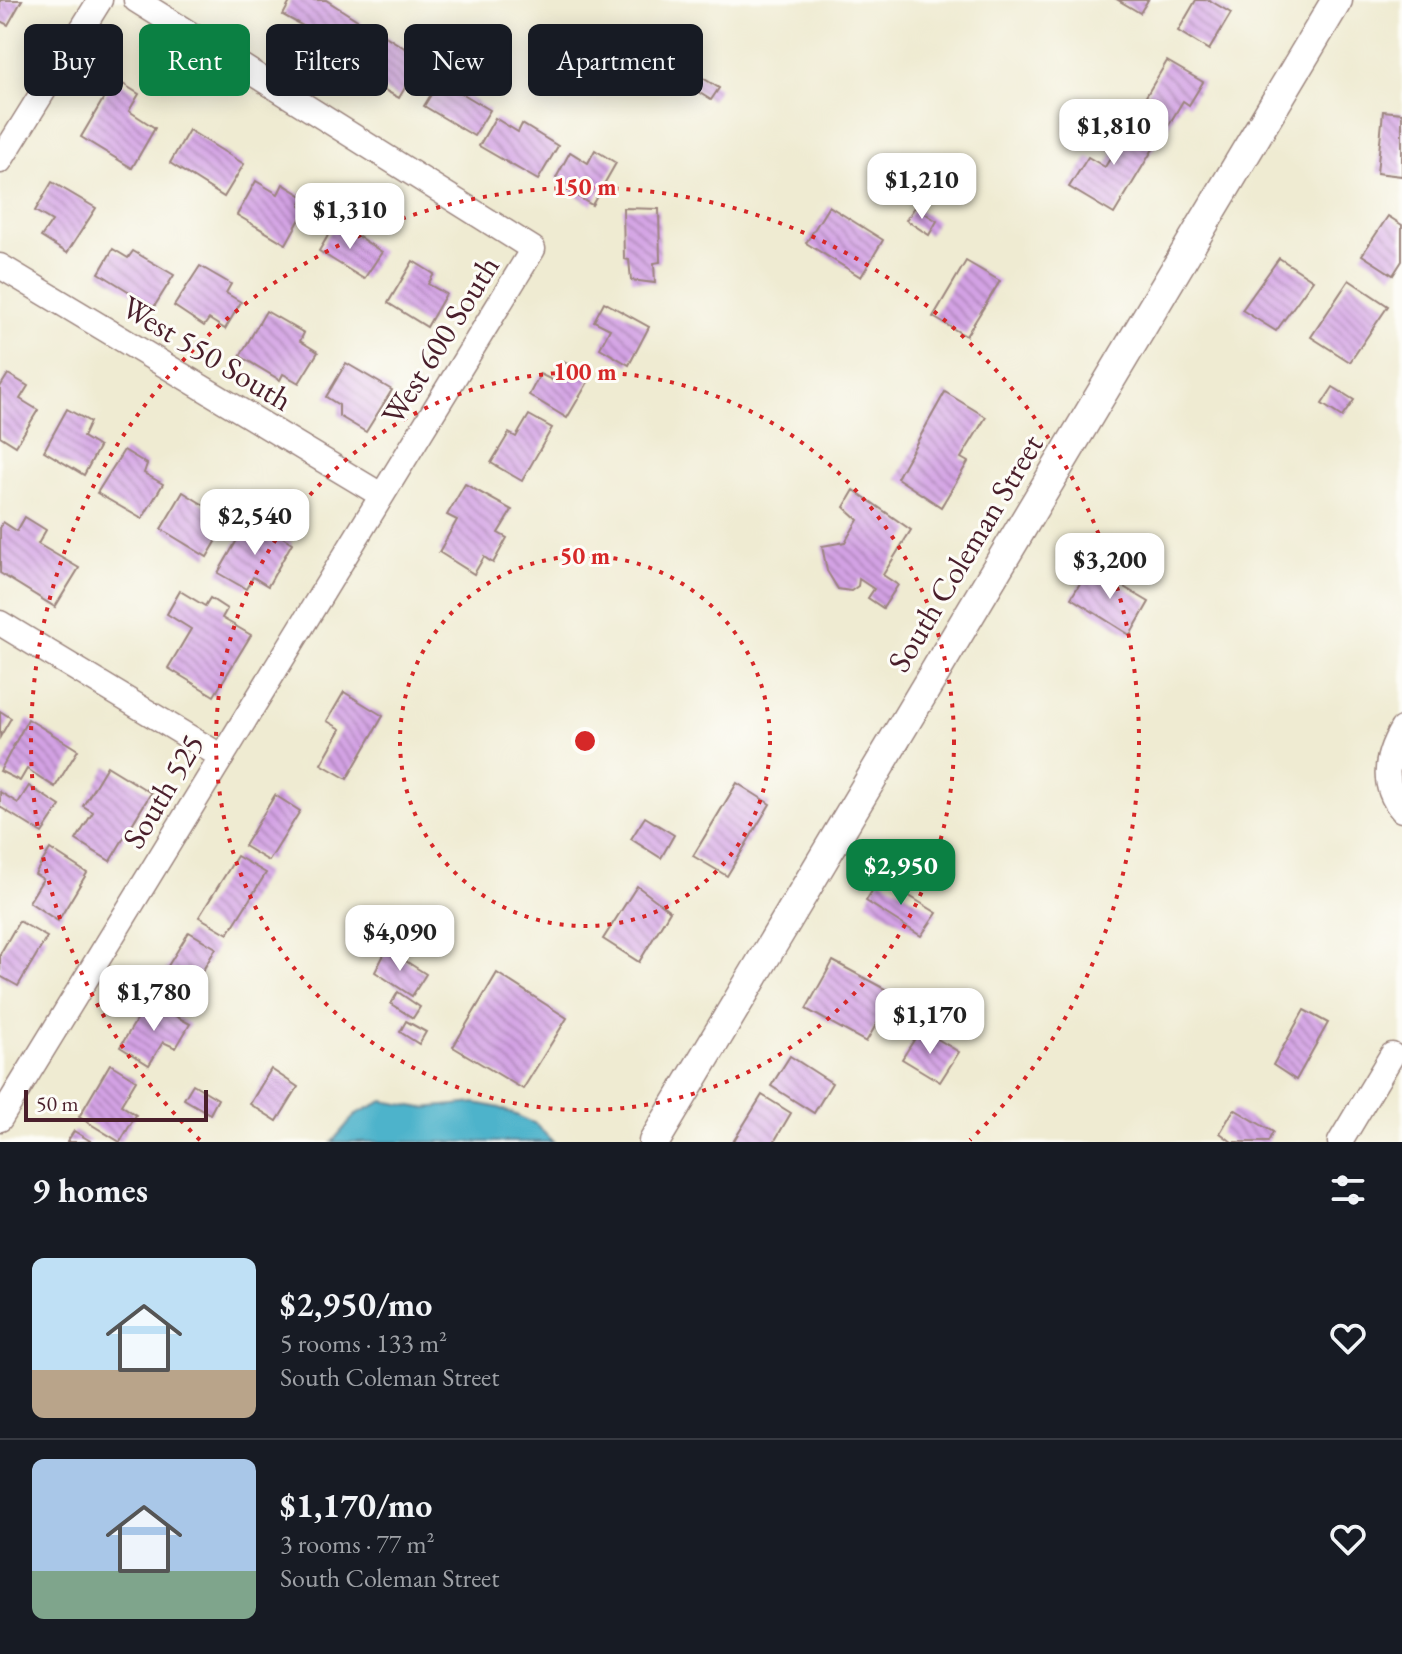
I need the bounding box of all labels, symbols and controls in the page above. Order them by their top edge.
chip: Buy [24,24,123,96]
chip: Rent [139,24,250,96]
chip: Filters [266,24,388,96]
chip: New [404,24,512,96]
chip: Apartment [528,24,703,96]
pin: $1,810 [1049,99,1179,167]
text: $1,810 [1077,108,1151,142]
pin: $1,210 [857,153,987,221]
text: $1,210 [885,162,959,196]
text: 150 m [553,171,617,202]
pin: $1,310 [285,183,415,251]
text: $1,310 [313,192,387,226]
street label: West 600 South [371,247,509,433]
street label: West 550 South [114,286,300,420]
text: 100 m [553,356,617,387]
street label: South Coleman Street [877,426,1053,680]
pin: $2,540 [190,489,320,557]
text: $2,540 [218,498,292,532]
pin: $3,200 [1045,533,1175,601]
text: 50 m [560,540,610,571]
text: $3,200 [1073,542,1147,576]
street label: South 525 [112,726,214,856]
centre of rings [571,727,599,755]
pin: $2,950 [836,839,966,907]
text: $2,950 [864,848,938,882]
pin: $4,090 [335,905,465,973]
text: $4,090 [363,914,437,948]
pin: $1,780 [89,965,219,1033]
text: $1,780 [117,974,191,1008]
pin: $1,170 [865,988,995,1056]
text: $1,170 [893,997,967,1031]
scale bar [24,1086,208,1122]
text: 50 m [36,1089,79,1118]
text: 9 homes [32,1168,148,1212]
icon: filters [1326,1168,1370,1212]
text: $2,950/mo [280,1282,432,1326]
icon: home [96,1290,192,1386]
icon: heart [1326,1316,1370,1360]
text: 5 rooms · 133 m² [280,1326,447,1360]
text: South Coleman Street [280,1360,499,1394]
text: $1,170/mo [280,1483,432,1527]
icon: home [96,1491,192,1587]
icon: heart [1326,1517,1370,1561]
text: 3 rooms · 77 m² [280,1527,435,1561]
text: South Coleman Street [280,1561,499,1595]

